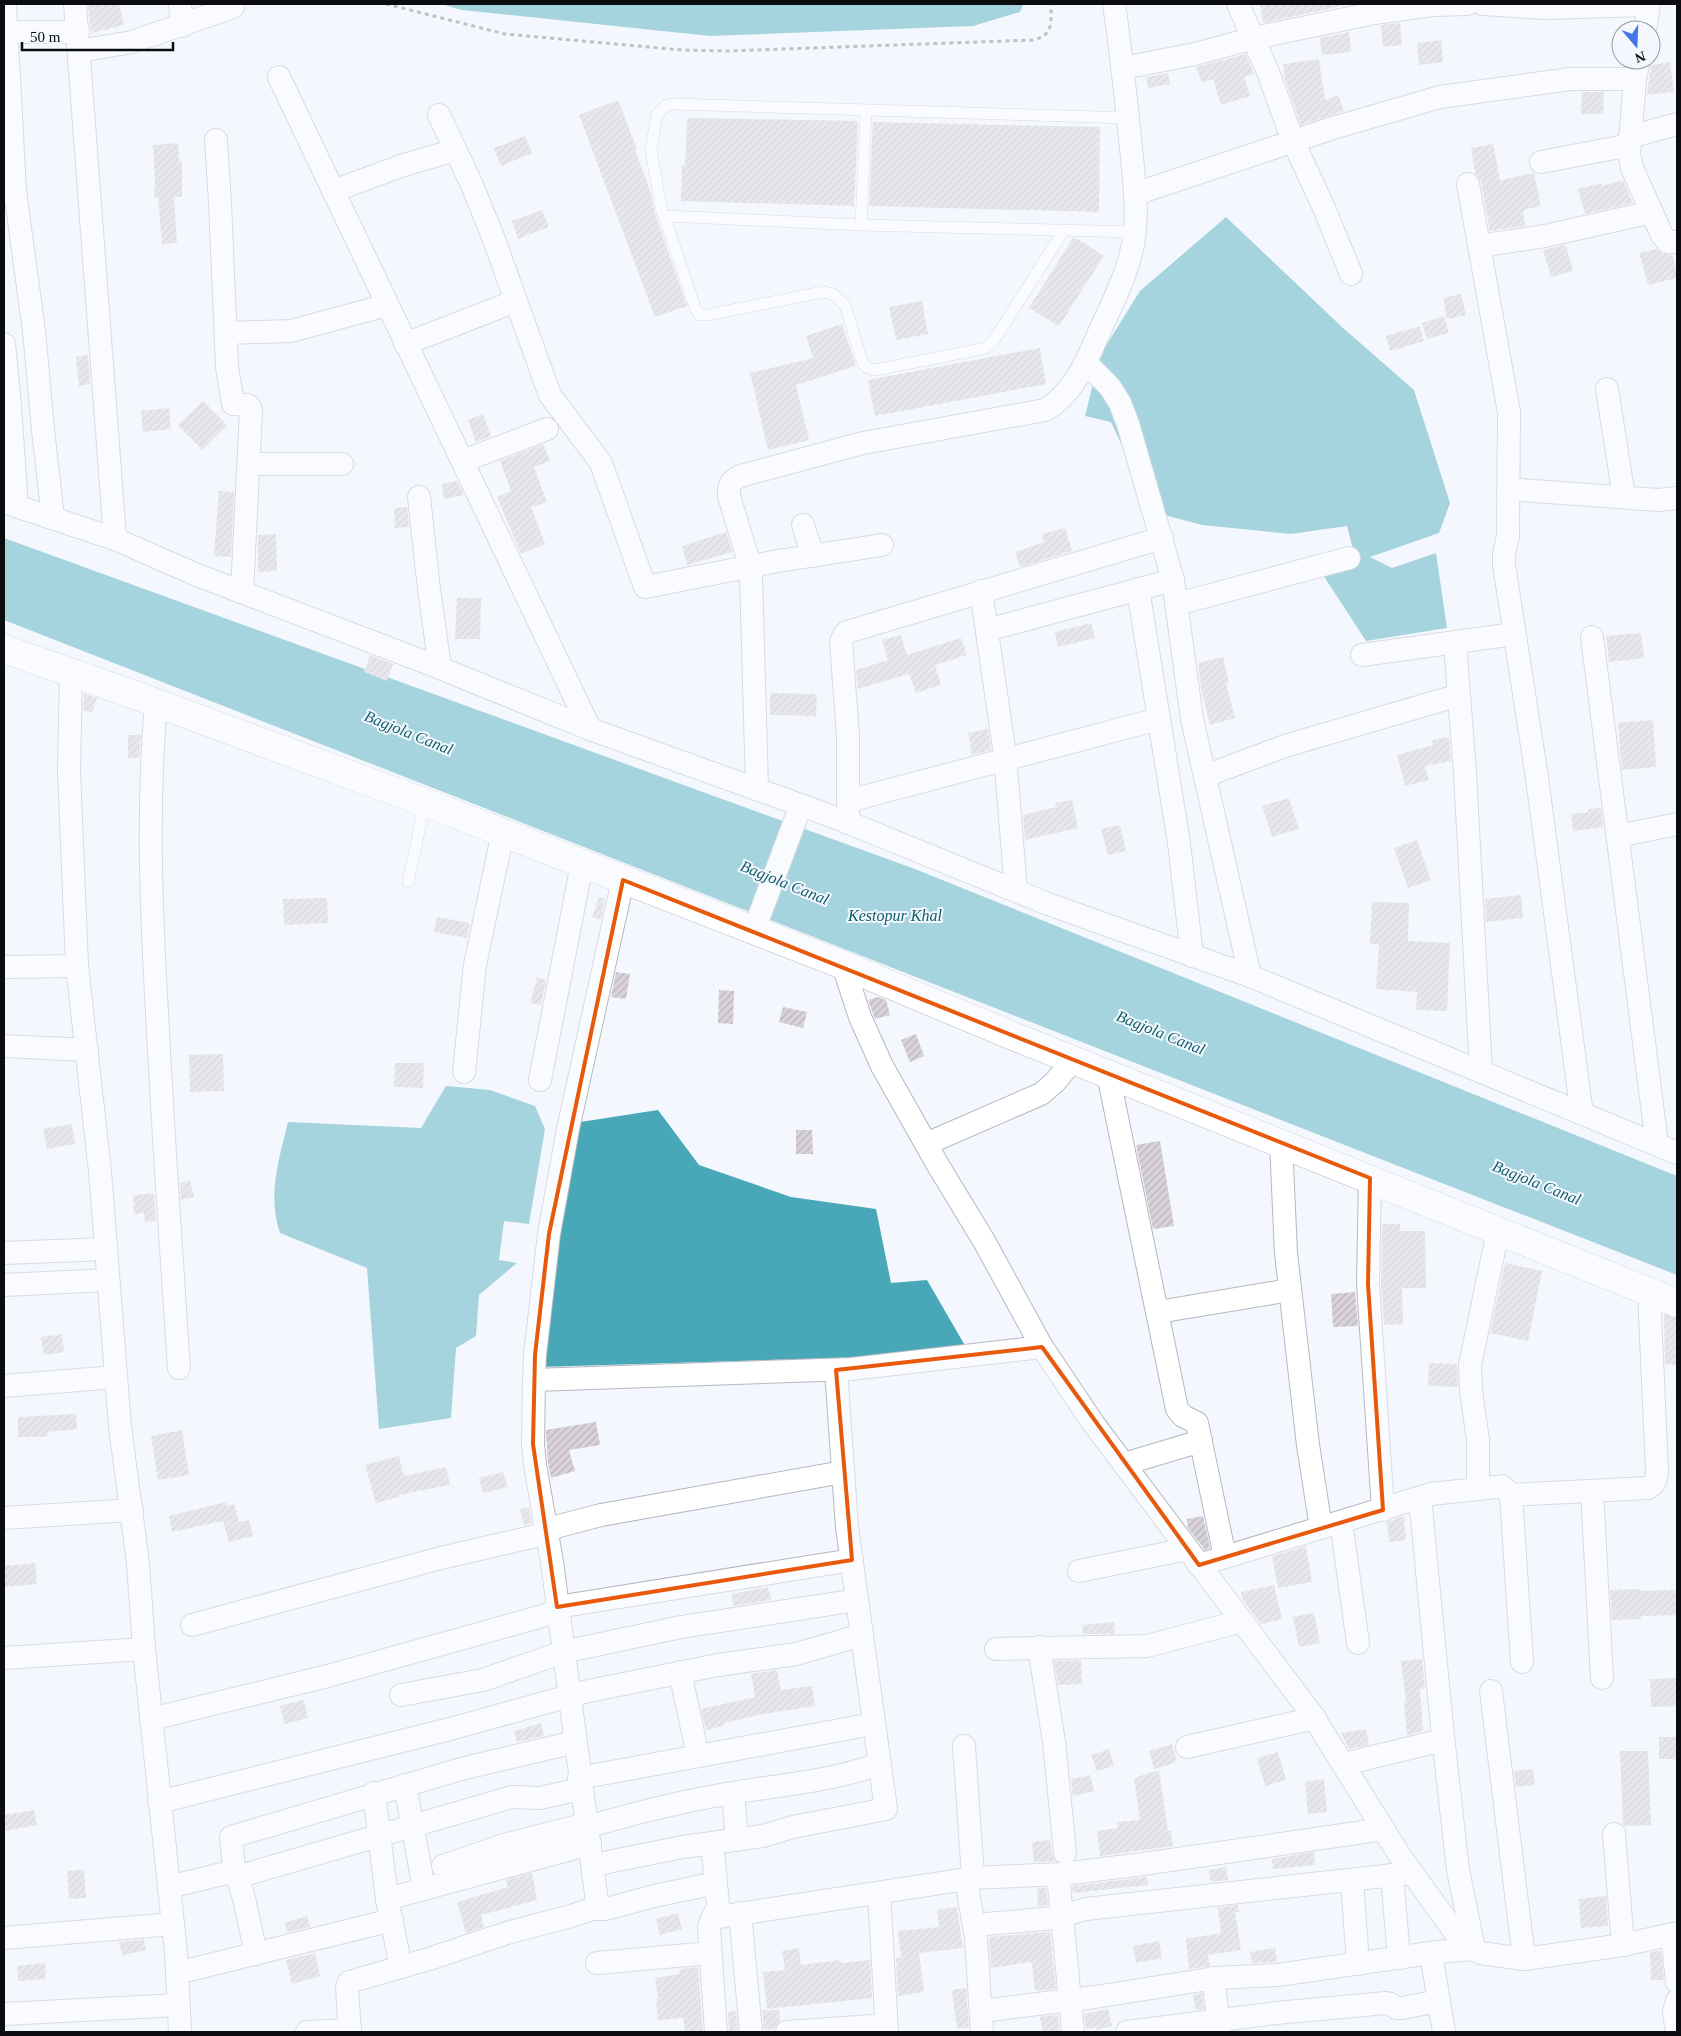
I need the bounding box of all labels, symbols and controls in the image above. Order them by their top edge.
scale bar [22,20,174,52]
north arrow [1611,20,1661,70]
text: 50 m [30,29,61,45]
text: N [1633,48,1647,66]
water label: Bagjola Canal [362,707,456,759]
water label: Bagjola Canal [738,857,832,909]
water label: Kestopur Khal [847,907,942,925]
water label: Bagjola Canal [1114,1007,1208,1059]
water label: Bagjola Canal [1490,1157,1584,1209]

